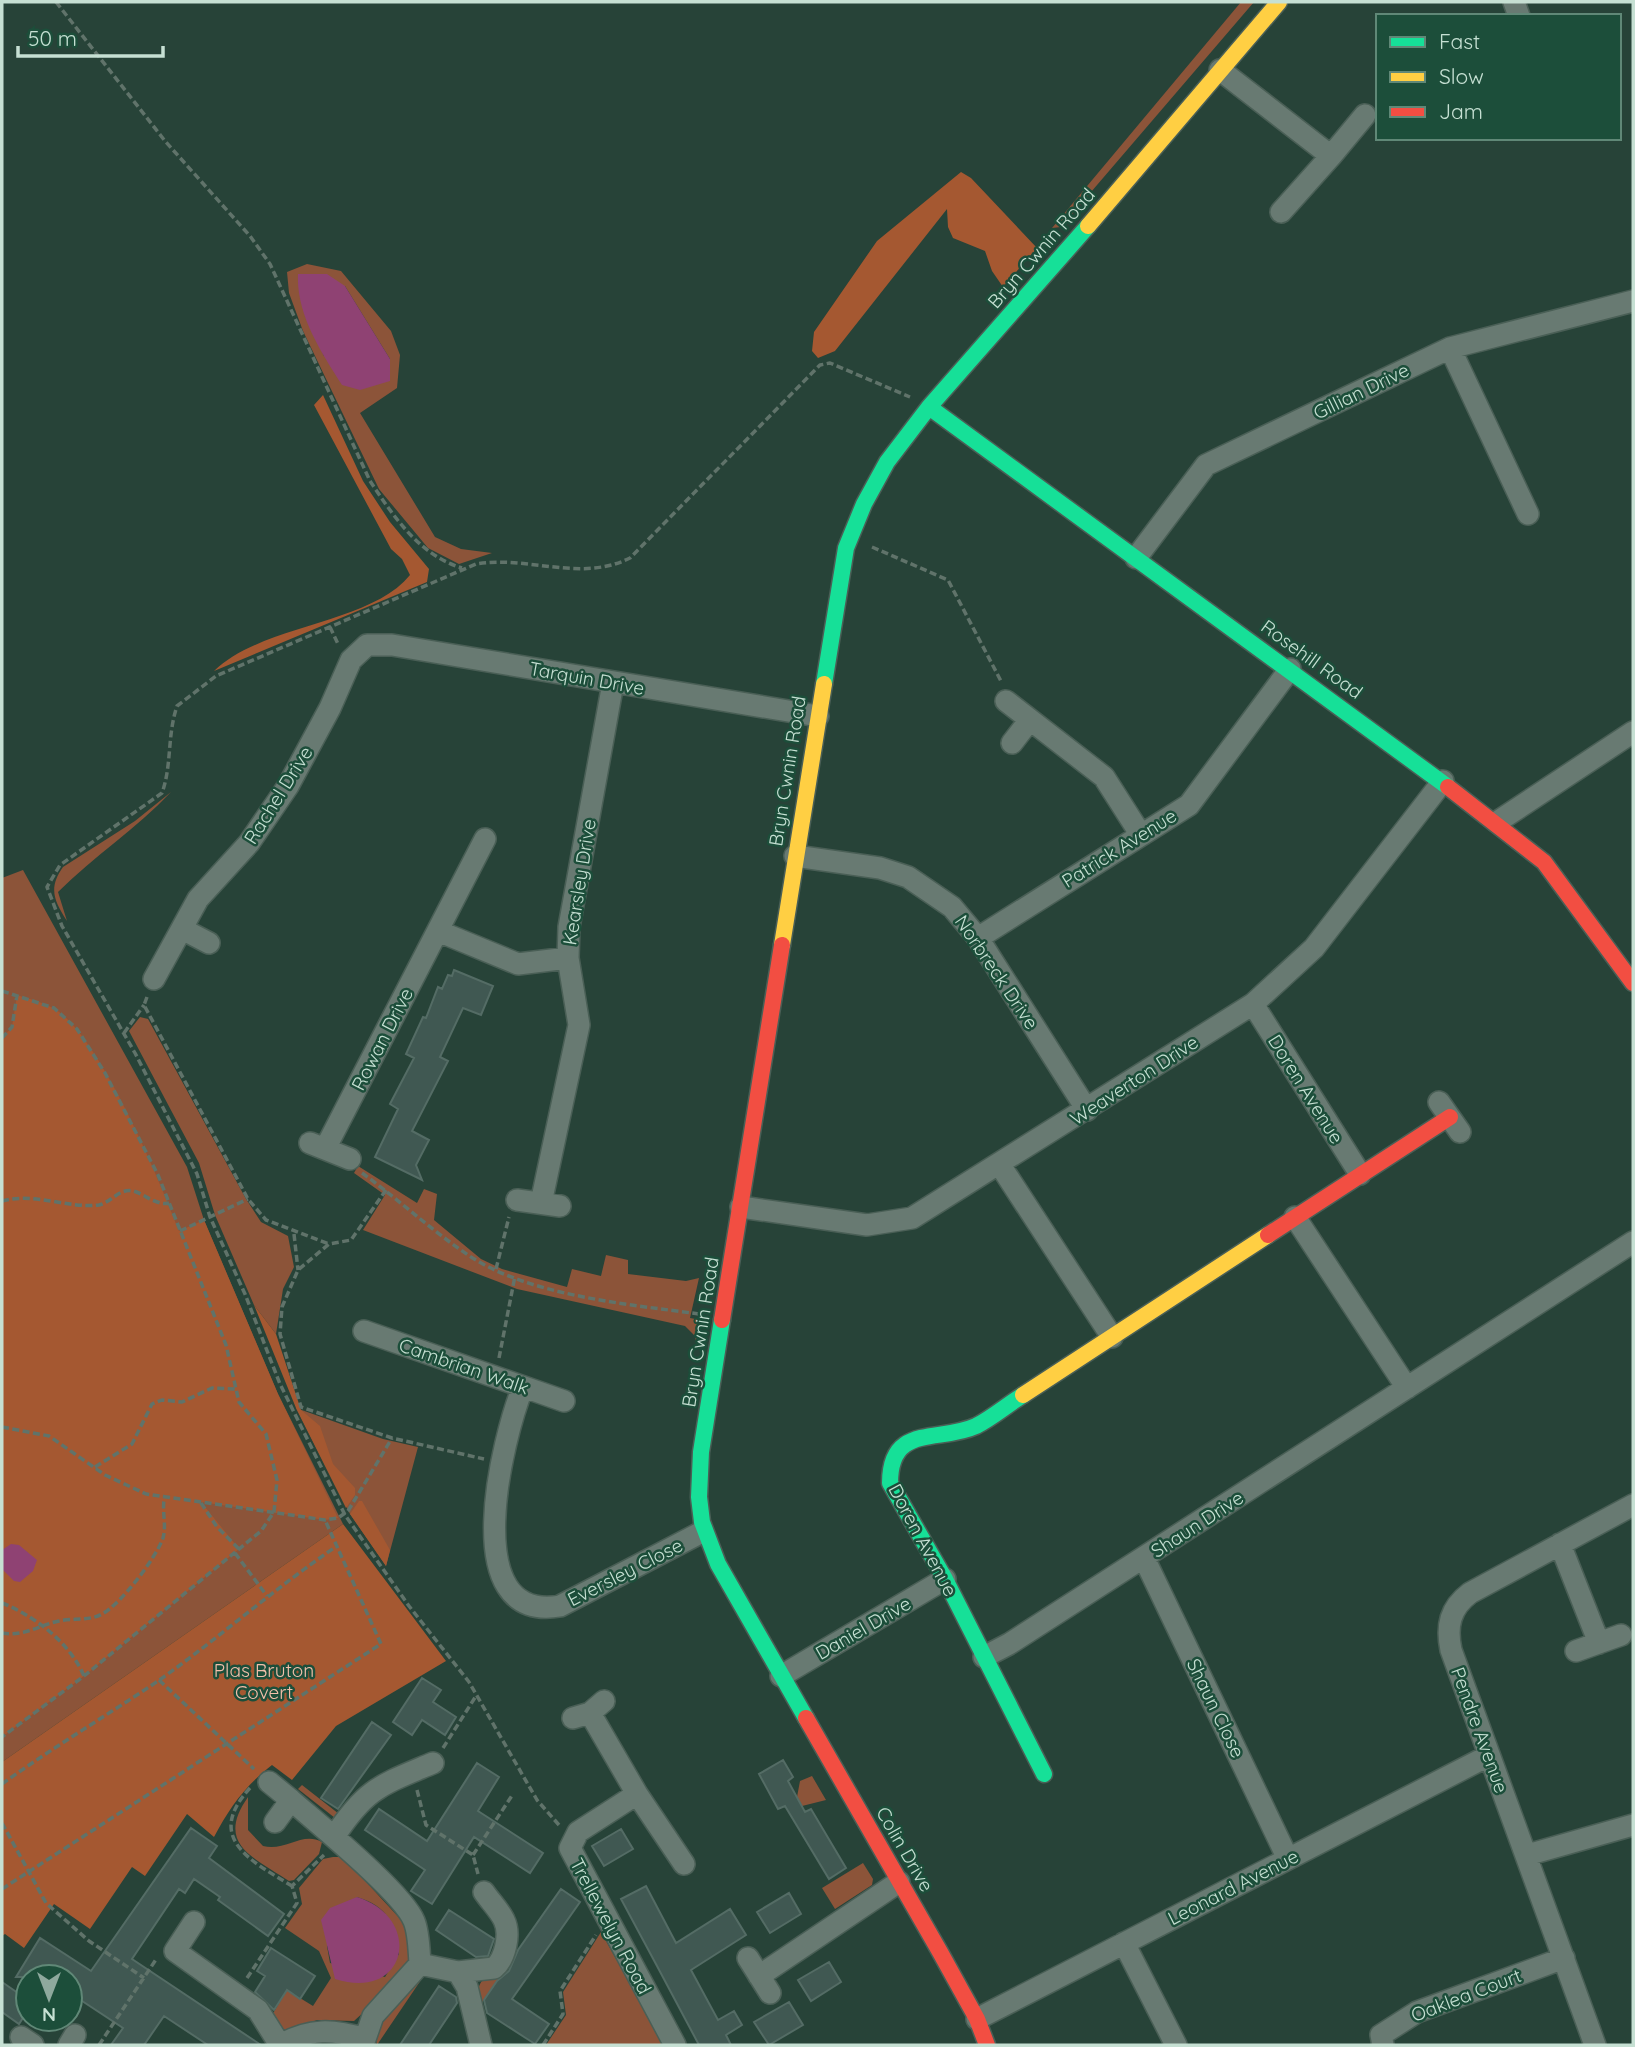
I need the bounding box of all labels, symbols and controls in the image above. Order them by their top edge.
scale bar [18,14,163,58]
legend [1376,14,1621,140]
text: 50 m [28,25,77,51]
text: Fast [1439,28,1480,54]
text: Slow [1439,63,1484,89]
text: Jam [1439,98,1483,124]
street label: Bryn Cwnin Road [982,183,1100,313]
street label: Gillian Drive [1309,358,1413,424]
street label: Rosehill Road [1257,614,1367,704]
street label: Tarquin Drive [528,656,646,700]
street label: Bryn Cwnin Road [763,694,811,848]
street label: Rachel Drive [238,742,318,848]
street label: Patrick Avenue [1057,803,1181,893]
street label: Kearsley Drive [557,817,601,947]
street label: Norbreck Drive [950,910,1044,1034]
street label: Rowan Drive [346,984,418,1094]
street label: Weaverton Drive [1065,1030,1203,1130]
street label: Doren Avenue [1263,1030,1349,1148]
street label: Bryn Cwnin Road [676,1255,724,1409]
street label: Cambrian Walk [396,1333,532,1399]
street label: Doren Avenue [883,1480,963,1600]
street label: Shaun Drive [1146,1485,1248,1563]
street label: Eversley Close [563,1533,687,1611]
street label: Daniel Drive [811,1591,915,1665]
street label: Shaun Close [1182,1654,1250,1762]
park label: Plas Bruton Covert [214,1658,314,1704]
street label: Pendre Avenue [1446,1664,1514,1796]
street label: Colin Drive [871,1802,939,1896]
street label: Leonard Avenue [1164,1844,1302,1930]
street label: Trellewelyn Road [565,1854,657,1998]
north arrow [14,1963,84,2033]
street label: Oaklea Court [1407,1963,1525,2027]
text: N [42,2003,56,2027]

